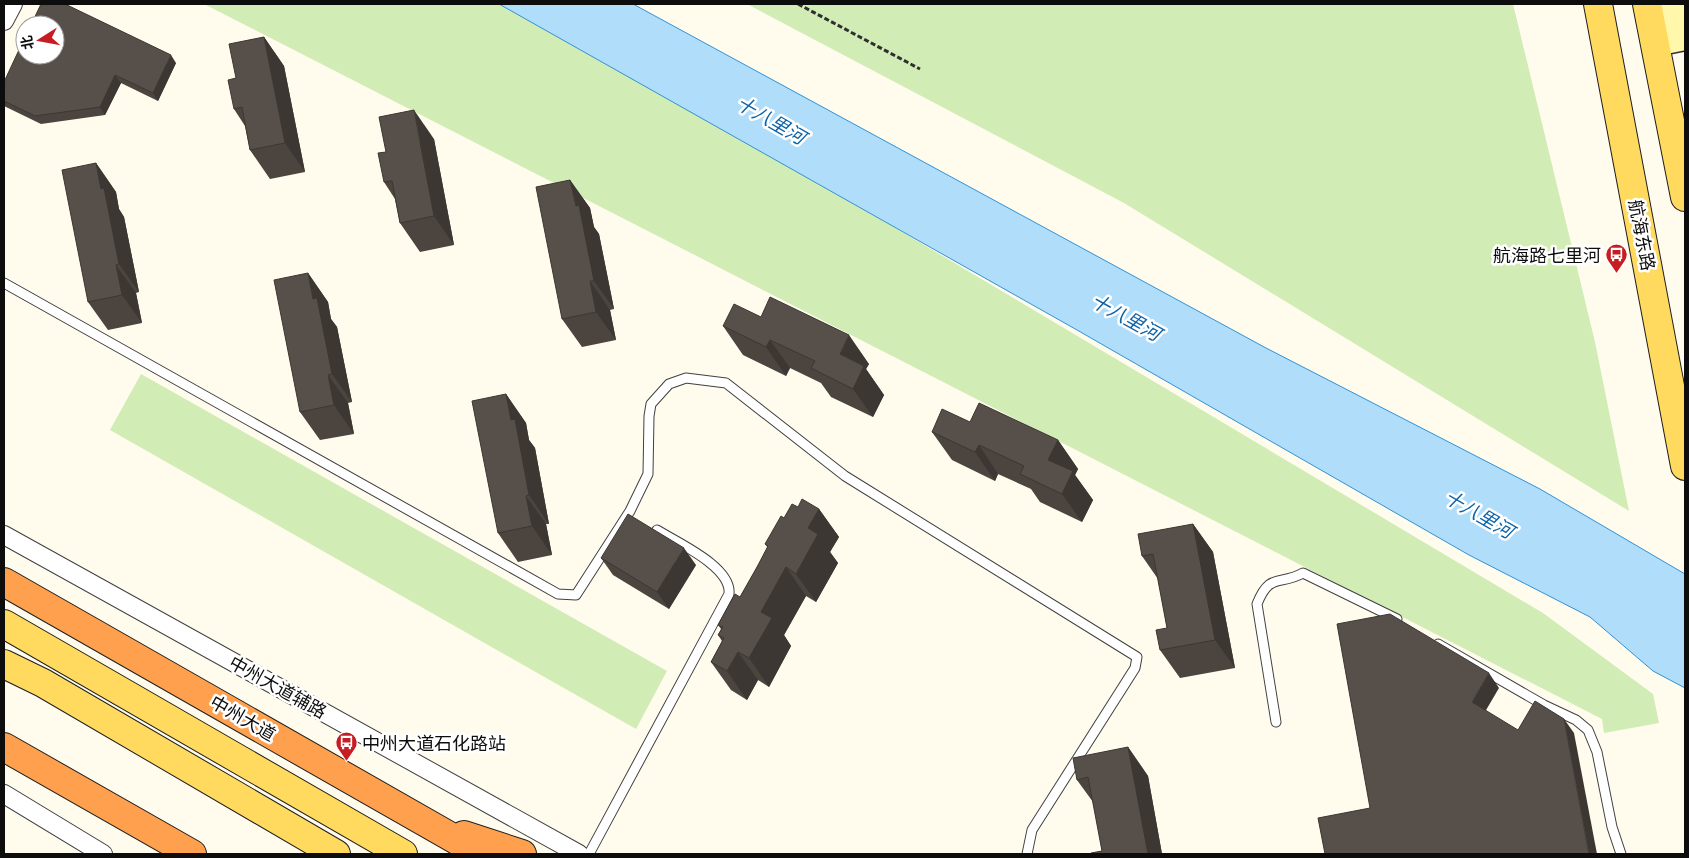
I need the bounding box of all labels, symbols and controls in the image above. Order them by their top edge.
north arrow [15,15,65,65]
text: 北 [17,34,37,51]
water label: 十八里河 [732,91,813,151]
street label: 航海东路 [1624,197,1660,273]
bus stop icon: 航海路七里河 [1605,243,1629,274]
place label: 航海路七里河 [1493,244,1601,267]
water label: 十八里河 [1087,288,1169,348]
water label: 十八里河 [1440,485,1521,545]
street label: 中州大道辅路 [226,651,330,723]
street label: 中州大道 [206,691,280,745]
bus stop icon: 中州大道石化路站 [334,731,358,762]
place label: 中州大道石化路站 [362,732,506,755]

